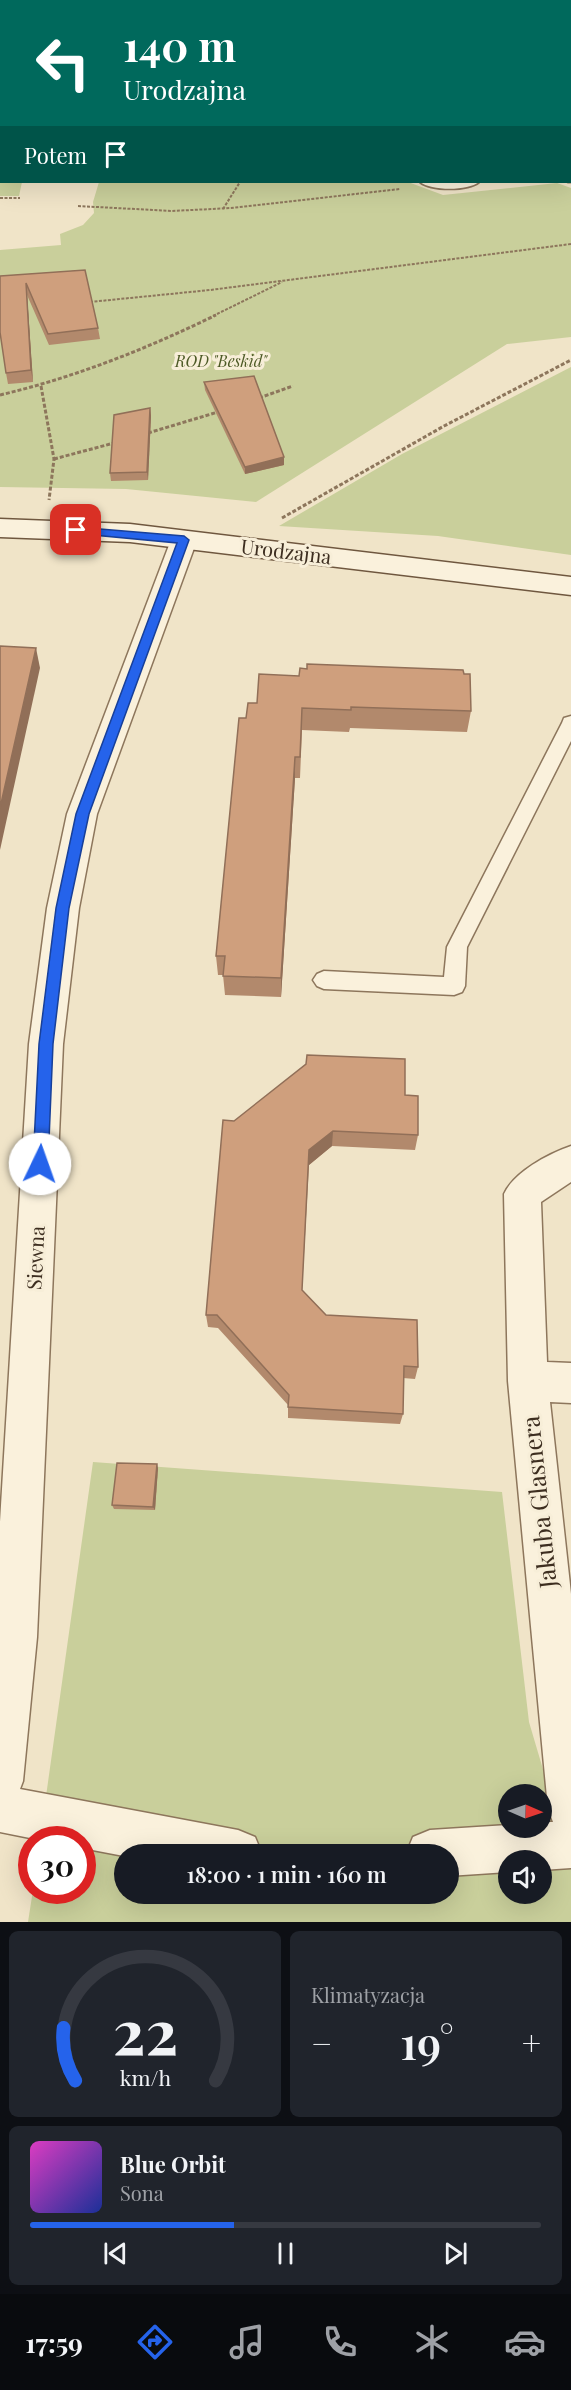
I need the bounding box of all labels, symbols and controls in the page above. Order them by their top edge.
text: 140 m [123,17,236,73]
icon: left [24,24,102,102]
text: Urodzajna [123,71,246,107]
icon: arrive [99,138,132,171]
text: Potem [24,140,87,170]
park label: ROD "Beskid" [174,350,268,371]
pin [50,504,101,555]
icon: arrive [59,513,92,546]
street label: Urodzajna [239,532,333,569]
position arrow [8,1132,72,1196]
street label: Siewna [19,1225,50,1291]
street label: Jakuba Glasnera [513,1414,563,1591]
north arrow [498,1784,552,1838]
map controls [498,1784,552,1904]
speed limit sign: 30 [18,1826,96,1904]
button: sound [498,1850,552,1904]
text: 18:00 · 1 min · 160 m [186,1859,387,1889]
text: Klimatyzacja [311,1981,425,2008]
text: 22 [112,1987,178,2071]
text: 19° [400,2011,454,2071]
text: − [311,2020,332,2064]
text: + [522,2020,541,2064]
text: km/h [119,2063,171,2091]
text: Blue Orbit [120,2149,226,2179]
text: Sona [120,2179,164,2206]
icon: previous [99,2237,132,2270]
icon: pause [269,2237,302,2270]
icon: next [439,2237,472,2270]
icon: directions [134,2321,176,2363]
icon: music [226,2321,268,2363]
icon: phone [319,2321,361,2363]
icon: climate [411,2321,453,2363]
icon: car [504,2321,546,2363]
text: 17:59 [25,2324,83,2360]

